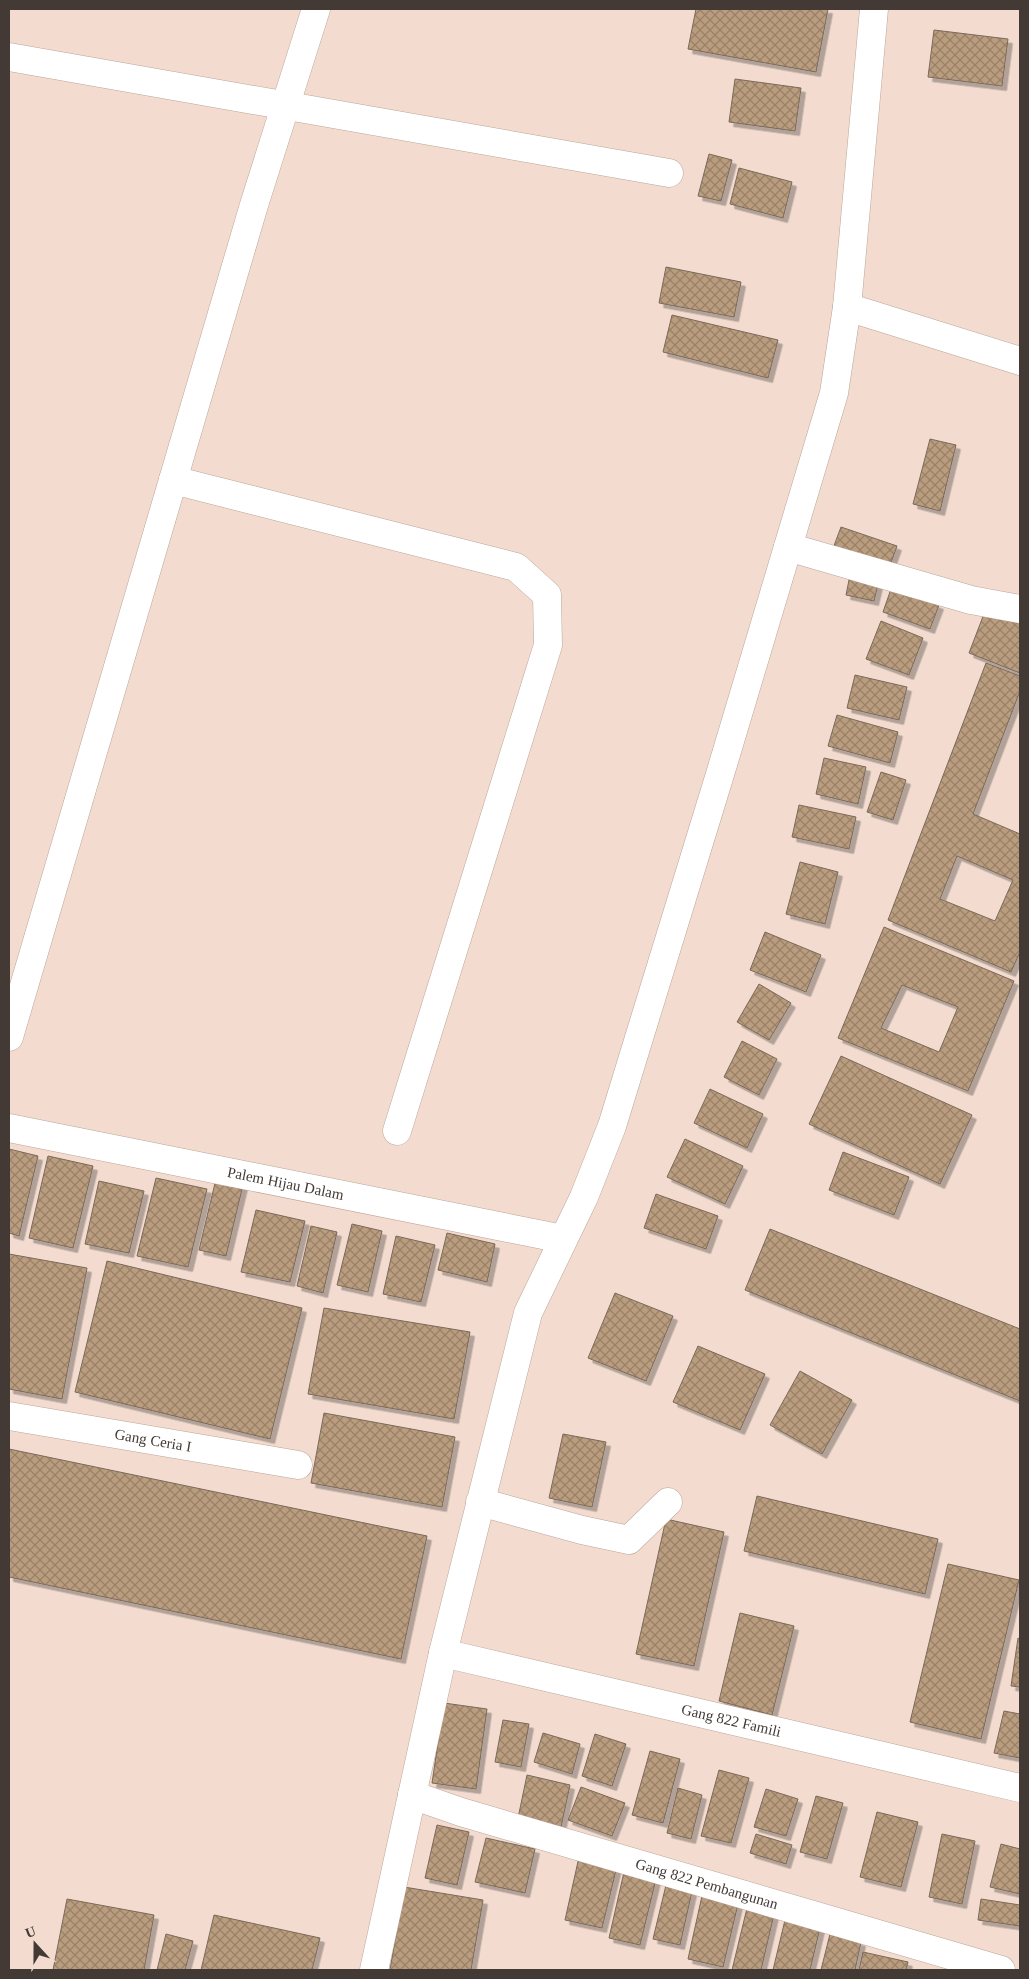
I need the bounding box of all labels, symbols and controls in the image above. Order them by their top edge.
street label: Palem Hijau Dalam [226,1164,345,1203]
street label: Gang Ceria I [113,1426,193,1455]
street label: Gang 822 Famili [680,1701,783,1740]
street label: Gang 822 Pembangunan [634,1856,780,1912]
north arrow [10,1919,60,1969]
text: U [23,1924,38,1941]

